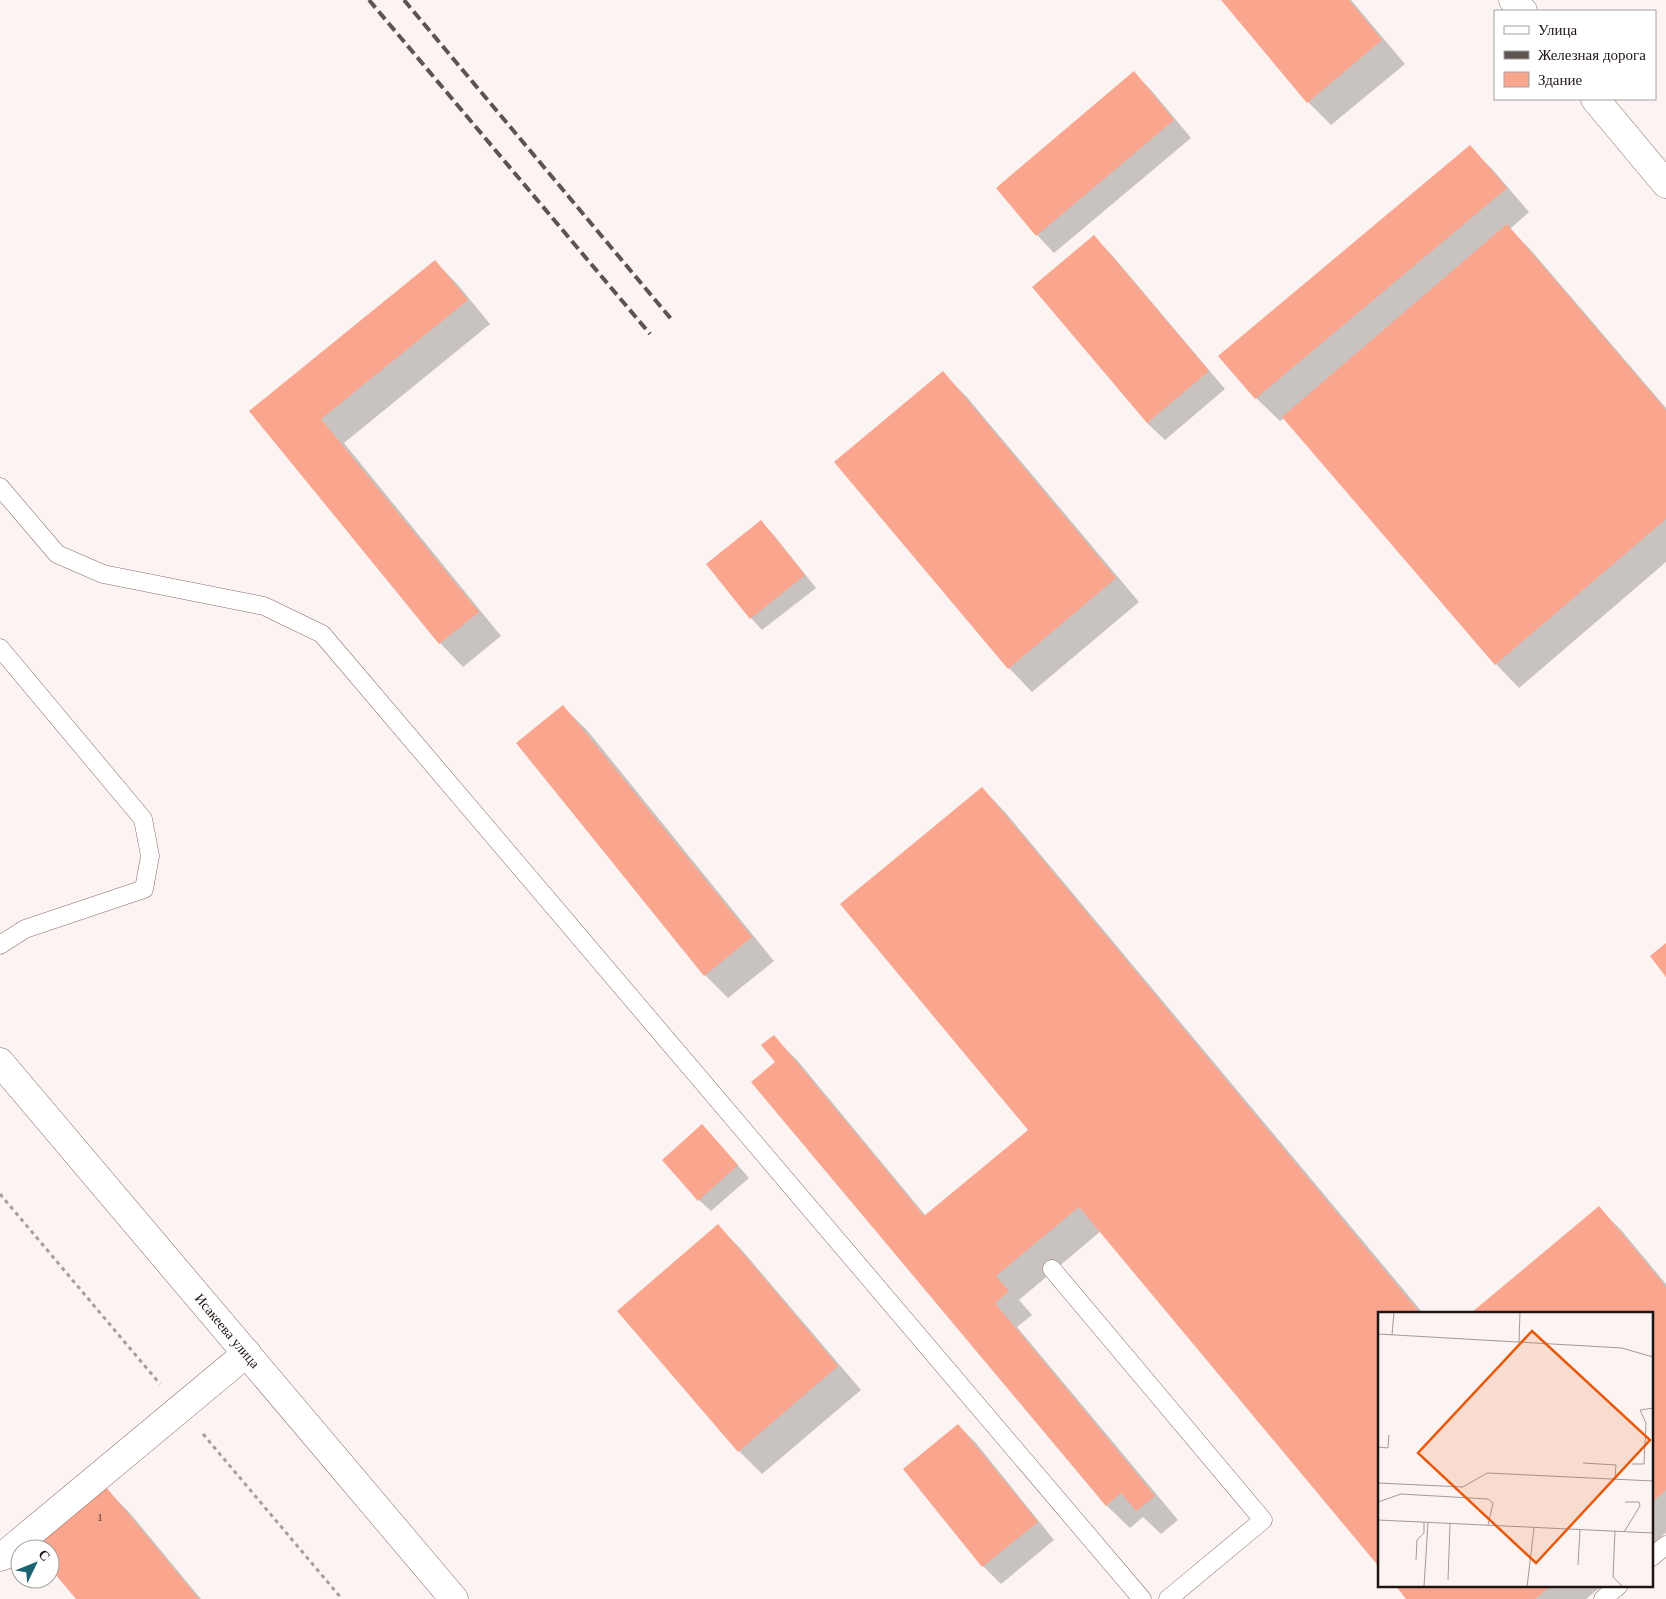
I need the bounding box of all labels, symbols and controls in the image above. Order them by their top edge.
legend [1494,10,1656,100]
text: Улица [1538,22,1577,38]
text: Железная дорога [1538,47,1646,63]
text: Здание [1538,72,1582,88]
street label: Исакеева улица [192,1291,263,1372]
inset map [1378,1312,1654,1586]
house number: 1 [97,1511,103,1523]
north arrow [10,1539,60,1589]
text: С [35,1547,53,1564]

